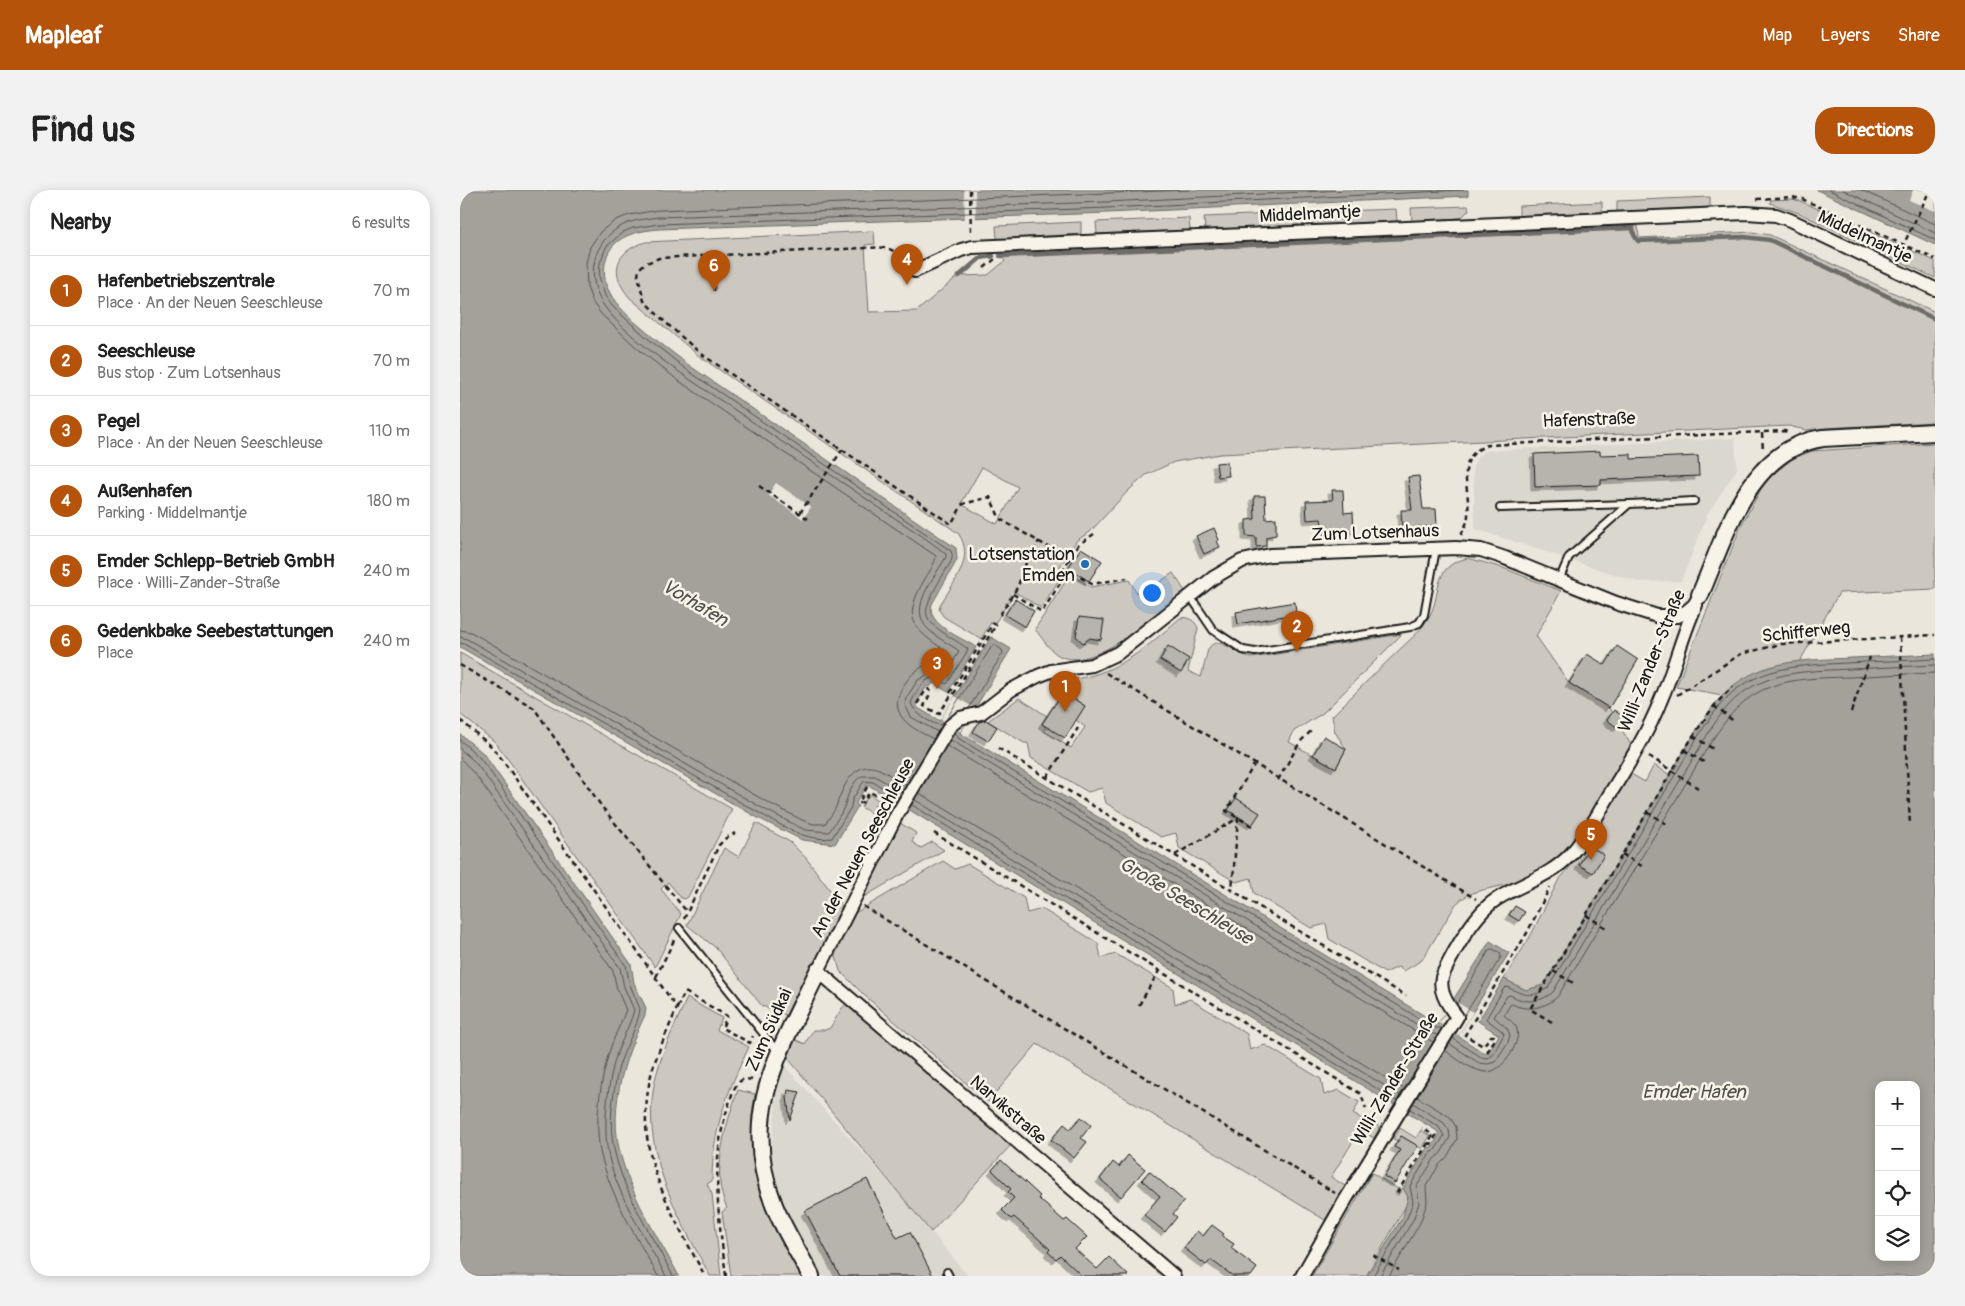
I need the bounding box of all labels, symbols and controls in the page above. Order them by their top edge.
text: Mapleaf [25,21,103,50]
text: Map [1763,24,1792,47]
text: Layers [1820,24,1870,47]
text: Share [1898,24,1940,47]
button: Directions [1815,107,1935,154]
text: Find us [30,108,135,152]
street label: Middelmantje [1259,200,1361,228]
street label: Middelmantje [1814,205,1916,269]
text: Nearby [50,209,111,236]
text: 6 results [352,213,410,233]
pin: 4 [891,244,923,285]
pin: 6 [698,250,730,291]
text: Hafenbetriebszentrale [97,269,275,293]
text: 1 [63,281,69,301]
text: 70 m [373,281,410,301]
text: Place · An der Neuen Seeschleuse [97,293,323,313]
text: Seeschleuse [97,339,195,363]
text: 2 [62,351,70,371]
text: 70 m [373,351,410,371]
text: Bus stop · Zum Lotsenhaus [97,363,281,383]
street label: Hafenstraße [1542,407,1636,433]
text: Pegel [97,409,140,433]
text: 3 [62,421,70,441]
text: 110 m [369,421,410,441]
text: Place · An der Neuen Seeschleuse [97,433,323,453]
text: Außenhafen [97,479,192,503]
text: 4 [61,491,71,511]
text: 180 m [367,491,410,511]
text: Parking · Middelmantje [97,503,247,523]
street label: Zum Lotsenhaus [1311,519,1439,547]
place label: Lotsenstation Emden [968,543,1075,587]
text: Emder Schlepp-Betrieb GmbH [97,549,335,573]
marker: Lotsenstation Emden [1079,558,1091,570]
text: 5 [62,561,70,581]
text: 240 m [363,561,410,581]
text: Place · Willi-Zander-Straße [97,573,280,593]
water label: Vorhafen [658,574,733,633]
your location [1139,580,1165,606]
street label: Willi-Zander-Straße [1613,586,1691,736]
pin: 2 [1281,611,1313,652]
street label: Schifferweg [1761,616,1851,648]
text: Gedenkbake Seebestattungen [97,619,334,643]
text: 6 [61,631,71,651]
text: 240 m [363,631,410,651]
text: Place [97,643,133,663]
pin: 3 [921,648,953,689]
pin: 1 [1049,671,1081,712]
street label: An der Neuen Seeschleuse [806,754,920,942]
pin: 5 [1575,819,1607,860]
water label: Große Seeschleuse [1115,852,1258,951]
street label: Zum Südkai [741,985,797,1075]
street label: Willi-Zander-Straße [1346,1008,1444,1150]
street label: Narvikstraße [965,1070,1051,1150]
water label: Emder Hafen [1642,1080,1747,1104]
map controls [1875,1081,1920,1261]
button: + [1875,1081,1920,1126]
button: − [1875,1126,1920,1171]
button: locate [1875,1171,1920,1216]
button: layers [1875,1216,1920,1261]

